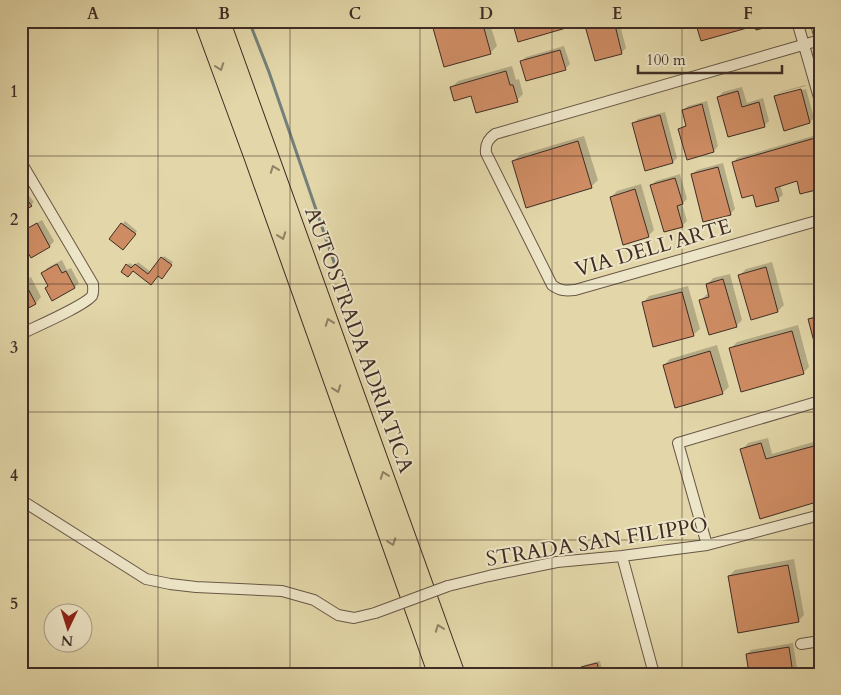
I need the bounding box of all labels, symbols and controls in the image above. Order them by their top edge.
text: A [87,3,99,25]
text: B [218,3,230,25]
text: C [349,3,361,25]
text: D [479,3,493,25]
text: E [612,3,622,25]
text: F [743,3,753,25]
scale bar [638,42,782,74]
text: 100 m [646,50,686,70]
one-way arrow [214,62,224,71]
text: 1 [10,81,18,103]
one-way arrow [270,165,280,174]
street label: AUTOSTRADA ADRIATICA [297,203,421,477]
text: 2 [10,209,18,231]
street label: VIA DELL'ARTE [572,212,735,284]
one-way arrow [276,231,286,240]
one-way arrow [324,318,334,327]
text: 3 [10,337,18,359]
one-way arrow [331,384,341,393]
text: 4 [10,465,18,487]
one-way arrow [380,471,390,480]
street label: STRADA SAN FILIPPO [484,510,710,574]
one-way arrow [386,537,396,546]
text: 5 [10,593,18,615]
north arrow [42,602,92,652]
one-way arrow [435,624,445,633]
text: N [60,631,74,650]

